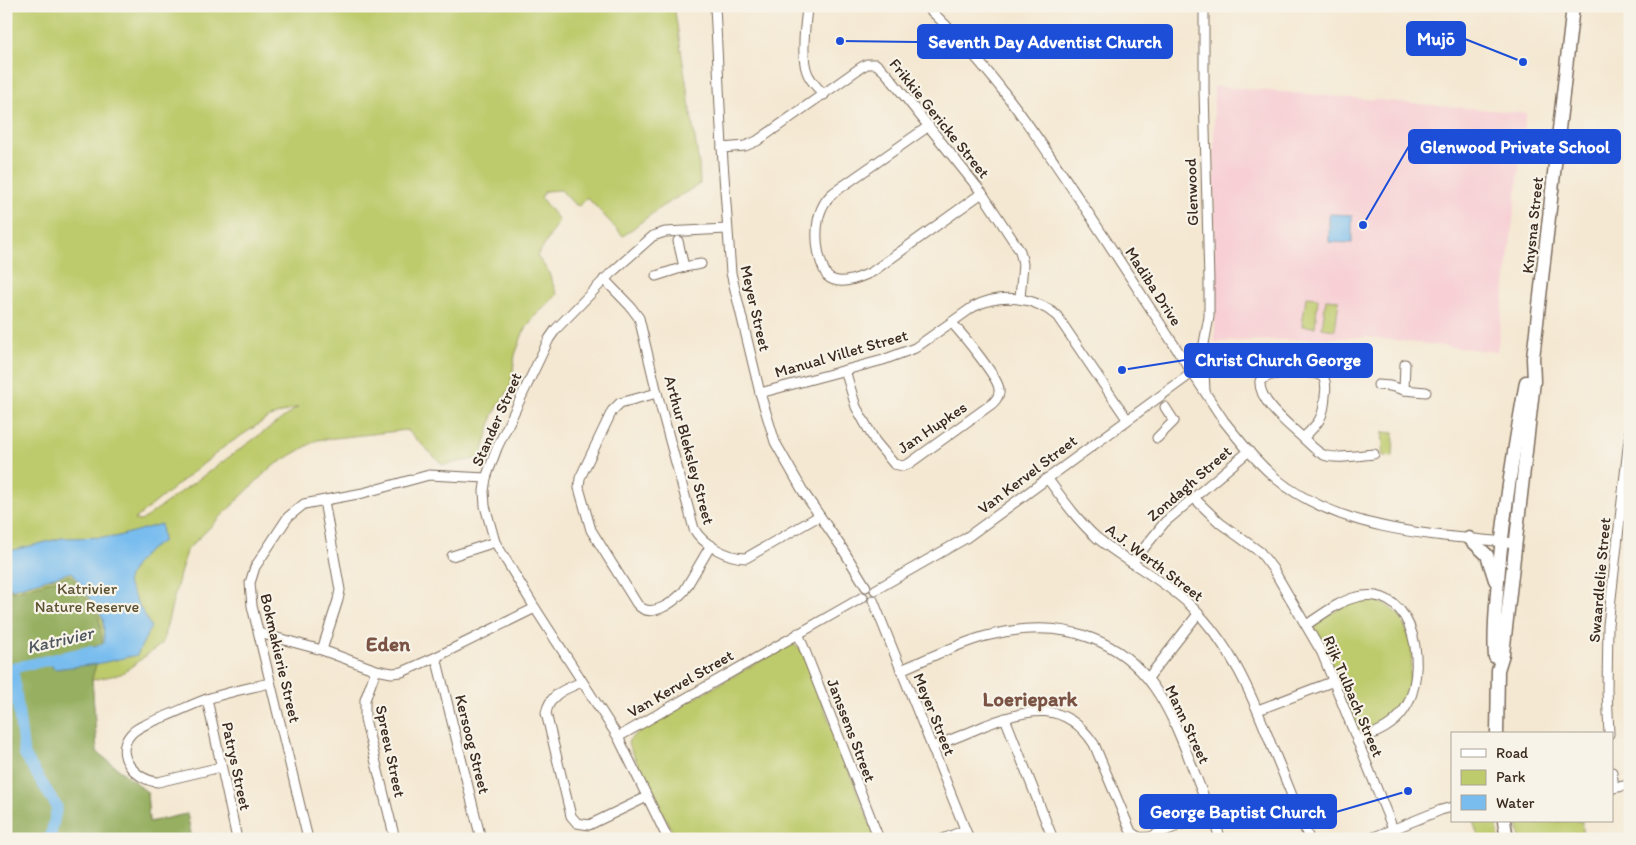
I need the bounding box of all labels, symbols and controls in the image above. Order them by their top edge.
callout: Mujō [1407,22,1465,55]
callout: Seventh Day Adventist Church [918,25,1172,58]
text: Mujō [1417,28,1455,50]
text: Seventh Day Adventist Church [928,31,1162,53]
street label: Frikkie Gericke Street [885,55,994,182]
callout: Glenwood Private School [1409,130,1620,163]
text: Glenwood Private School [1420,136,1611,158]
street label: Glenwood [1181,158,1202,226]
street label: Knysna Street [1518,176,1547,275]
street label: Madiba Drive [1121,243,1186,329]
street label: Meyer Street [736,263,775,353]
street label: Manual Villet Street [772,325,910,382]
callout: Christ Church George [1185,344,1372,377]
text: Christ Church George [1195,349,1362,371]
street label: Stander Street [467,369,526,469]
street label: Arthur Bleksley Street [660,374,719,527]
street label: Jan Hupkes [894,397,970,457]
street label: Van Kervel Street [974,431,1081,518]
street label: Zondagh Street [1143,442,1235,525]
street label: Swaardlelie Street [1585,517,1614,643]
street label: A.J. Werth Street [1102,519,1207,605]
park label: Katrivier Nature Reserve [35,579,140,616]
street label: Bokmakierie Street [256,592,305,724]
water label: Katrivier [25,621,97,658]
district label: Eden [366,631,411,656]
street label: Rijk Tulbach Street [1319,633,1388,760]
street label: Van Kervel Street [624,645,737,721]
street label: Meyer Street [909,670,960,758]
street label: Janssens Street [823,676,880,785]
street label: Mann Street [1161,682,1214,767]
district label: Loeriepark [983,686,1079,712]
street label: Kersoog Street [451,693,494,796]
street label: Spreeu Street [371,703,410,799]
street label: Patrys Street [218,720,255,812]
legend [1451,732,1614,822]
text: Road [1496,744,1529,762]
text: Park [1496,768,1526,786]
text: Water [1496,794,1535,812]
callout: George Baptist Church [1140,795,1336,828]
text: George Baptist Church [1150,801,1326,823]

